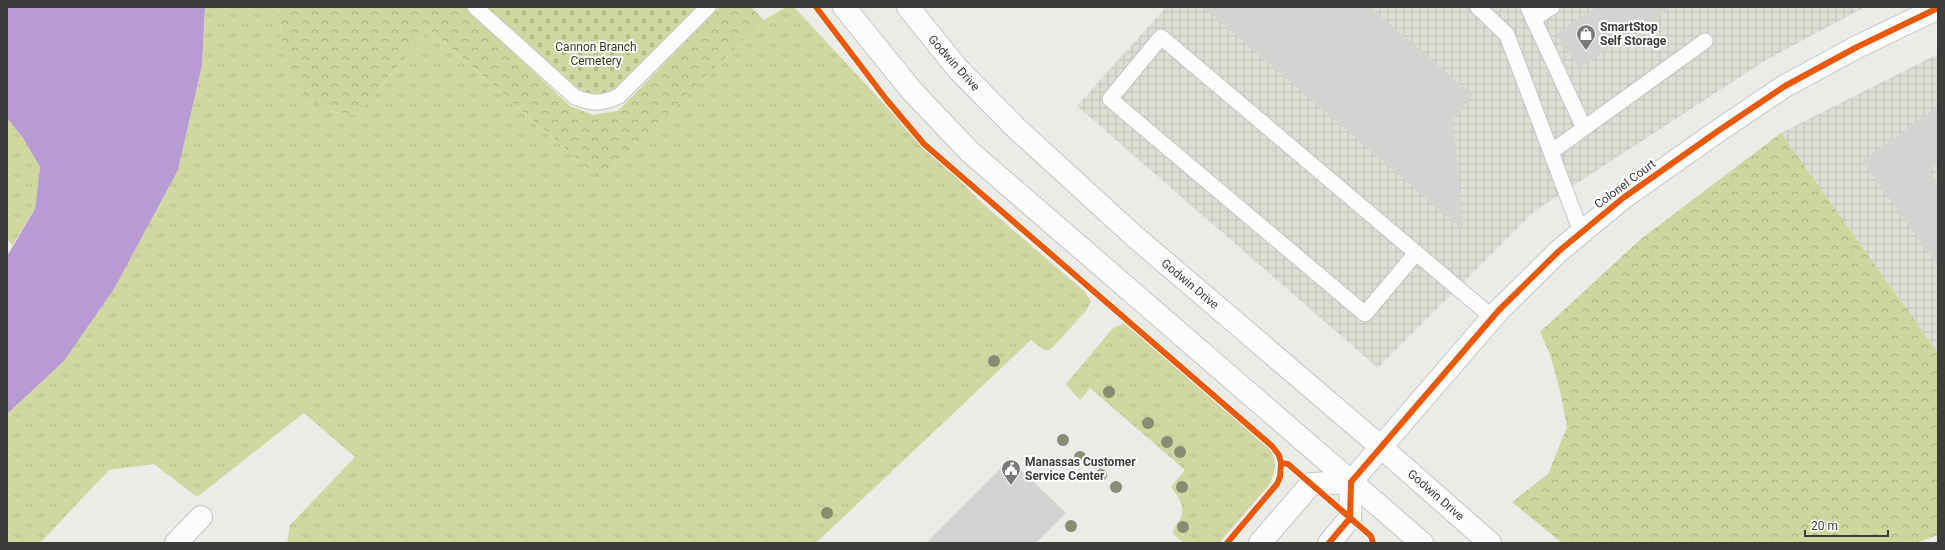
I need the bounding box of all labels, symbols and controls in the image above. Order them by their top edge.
place label: SmartStop Self Storage [1600,20,1667,48]
shop icon: SmartStop Self Storage [1575,23,1597,51]
street label: Godwin Drive [925,32,983,94]
park label: Cannon Branch Cemetery [555,40,637,68]
street label: Colonel Court [1592,156,1658,212]
street label: Godwin Drive [1159,256,1221,312]
place label: Manassas Customer Service Center [1025,455,1136,483]
public building icon: Manassas Customer Service Center [1000,458,1022,486]
street label: Godwin Drive [1405,467,1467,523]
scale bar [1805,512,1888,538]
text: 20 m [1811,519,1838,533]

